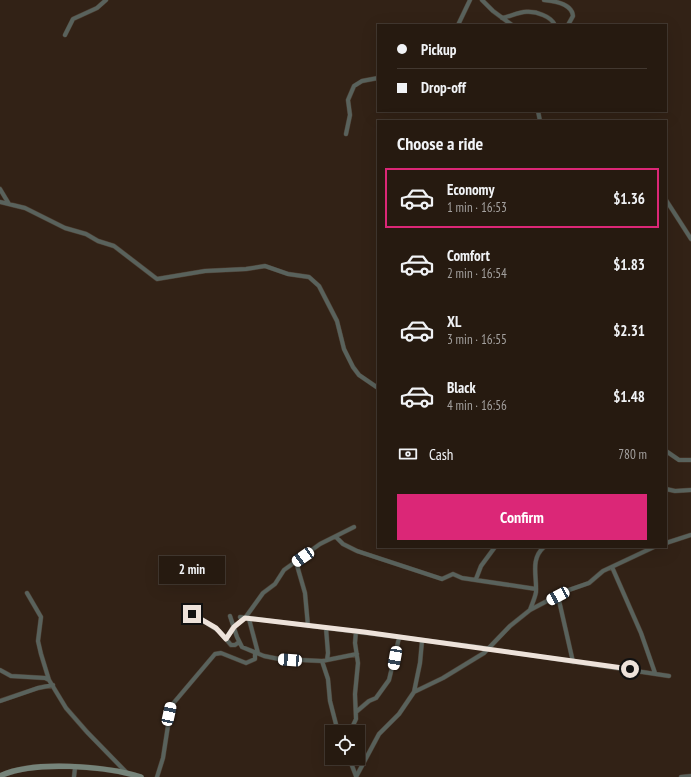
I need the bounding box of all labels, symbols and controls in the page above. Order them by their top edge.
text: Pickup [421,40,456,59]
text: Drop-off [421,78,466,97]
text: Choose a ride [397,132,483,155]
icon: car [399,180,435,216]
text: Economy [447,180,495,199]
text: $1.36 [613,189,645,208]
text: 1 min · 16:53 [447,199,507,216]
icon: car [399,246,435,282]
text: Comfort [447,246,490,265]
text: $1.83 [613,255,645,274]
text: 2 min · 16:54 [447,265,507,282]
icon: car [399,312,435,348]
text: XL [447,312,461,331]
text: $2.31 [613,321,645,340]
text: 3 min · 16:55 [447,331,507,348]
icon: car [399,378,435,414]
text: Black [447,378,476,397]
text: $1.48 [613,387,645,406]
text: 4 min · 16:56 [447,397,507,414]
icon: cash [397,443,419,465]
text: Cash [429,445,453,464]
text: 780 m [618,446,647,463]
button: Confirm [397,494,647,540]
car [290,545,316,569]
callout: 2 min [159,556,225,584]
text: 2 min [179,561,205,578]
car [545,585,571,607]
route end [183,605,201,623]
car [387,645,403,671]
car [278,653,302,667]
route start [621,660,639,678]
car [161,701,177,727]
map controls [325,725,365,765]
button: locate [325,725,365,765]

